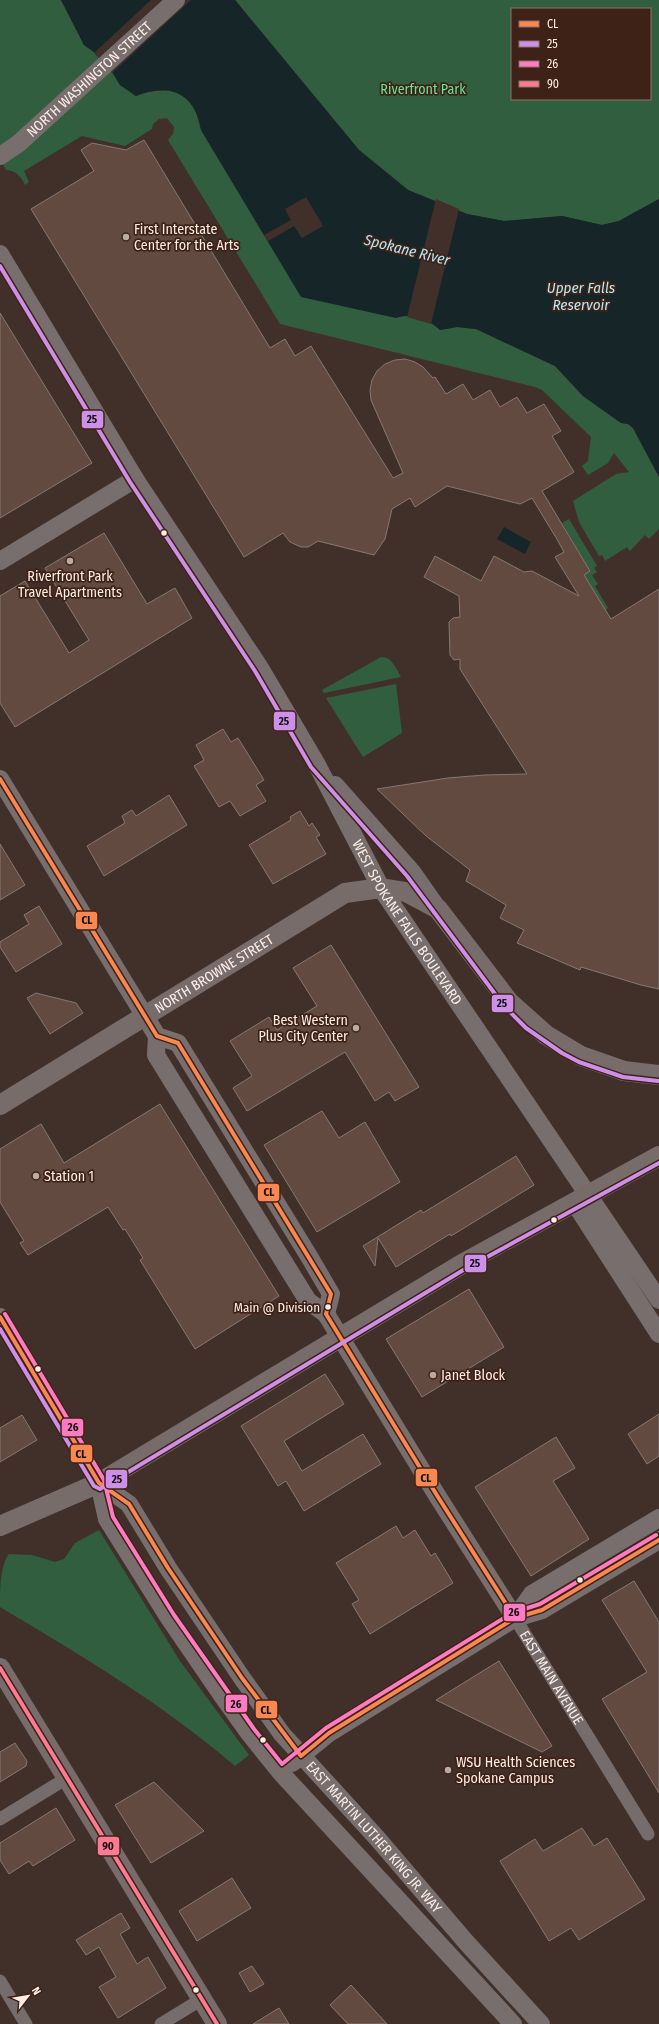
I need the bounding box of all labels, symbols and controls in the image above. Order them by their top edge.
legend [511,8,651,100]
text: CL [547,17,559,31]
street label: NORTH WASHINGTON STREET [23,18,156,140]
text: 25 [547,37,558,51]
text: 26 [547,57,558,71]
text: 90 [547,77,559,91]
park label: Riverfront Park [380,81,466,98]
place label: First Interstate Center for the Arts [134,221,239,254]
water label: Spokane River [361,230,452,270]
marker: First Interstate Center for the Arts [121,232,131,242]
water label: Upper Falls Reservoir [547,279,616,314]
line badge: 25 [81,410,104,429]
text: 25 [86,413,98,426]
unlabelled marker [159,528,169,538]
marker: Riverfront Park Travel Apartments [65,556,75,566]
place label: Riverfront Park Travel Apartments [18,568,122,601]
line badge: 25 [273,711,296,731]
text: 25 [278,715,290,728]
street label: WEST SPOKANE FALLS BOULEVARD [349,837,466,1008]
line badge: CL [75,911,98,930]
text: CL [82,914,93,927]
street label: NORTH BROWNE STREET [151,930,277,1016]
line badge: 25 [491,994,514,1013]
text: 25 [496,997,508,1010]
place label: Best Western Plus City Center [259,1012,348,1045]
marker: Best Western Plus City Center [351,1023,361,1033]
place label: Station 1 [44,1168,94,1185]
marker: Station 1 [31,1171,41,1181]
line badge: CL [257,1183,280,1202]
text: CL [264,1186,275,1199]
unlabelled marker [549,1215,559,1225]
line badge: 25 [464,1254,487,1273]
text: 25 [469,1257,481,1270]
place label: Main @ Division [234,1300,320,1315]
marker: Main @ Division [323,1302,333,1312]
unlabelled marker [33,1364,43,1374]
place label: Janet Block [441,1367,505,1384]
marker: Janet Block [428,1370,438,1380]
line badge: 26 [61,1418,84,1437]
text: 26 [67,1421,79,1434]
line badge: CL [70,1444,93,1463]
text: CL [76,1448,87,1461]
line badge: CL [415,1468,438,1487]
line badge: 25 [105,1469,128,1489]
text: CL [421,1472,432,1485]
text: 25 [111,1473,123,1486]
unlabelled marker [575,1575,585,1585]
line badge: 26 [503,1603,526,1622]
text: 26 [508,1606,520,1619]
street label: EAST MAIN AVENUE [516,1627,587,1728]
line badge: 26 [225,1694,248,1713]
text: 26 [230,1698,242,1711]
line badge: CL [255,1700,278,1719]
text: CL [261,1704,272,1717]
unlabelled marker [258,1735,268,1745]
place label: WSU Health Sciences Spokane Campus [456,1754,575,1787]
street label: EAST MARTIN LUTHER KING JR. WAY [303,1758,446,1916]
marker: WSU Health Sciences Spokane Campus [443,1765,453,1775]
line badge: 90 [97,1836,120,1856]
text: 90 [102,1840,114,1853]
north arrow [8,1976,48,2016]
text: N [29,1985,43,1997]
unlabelled marker [191,1985,201,1995]

